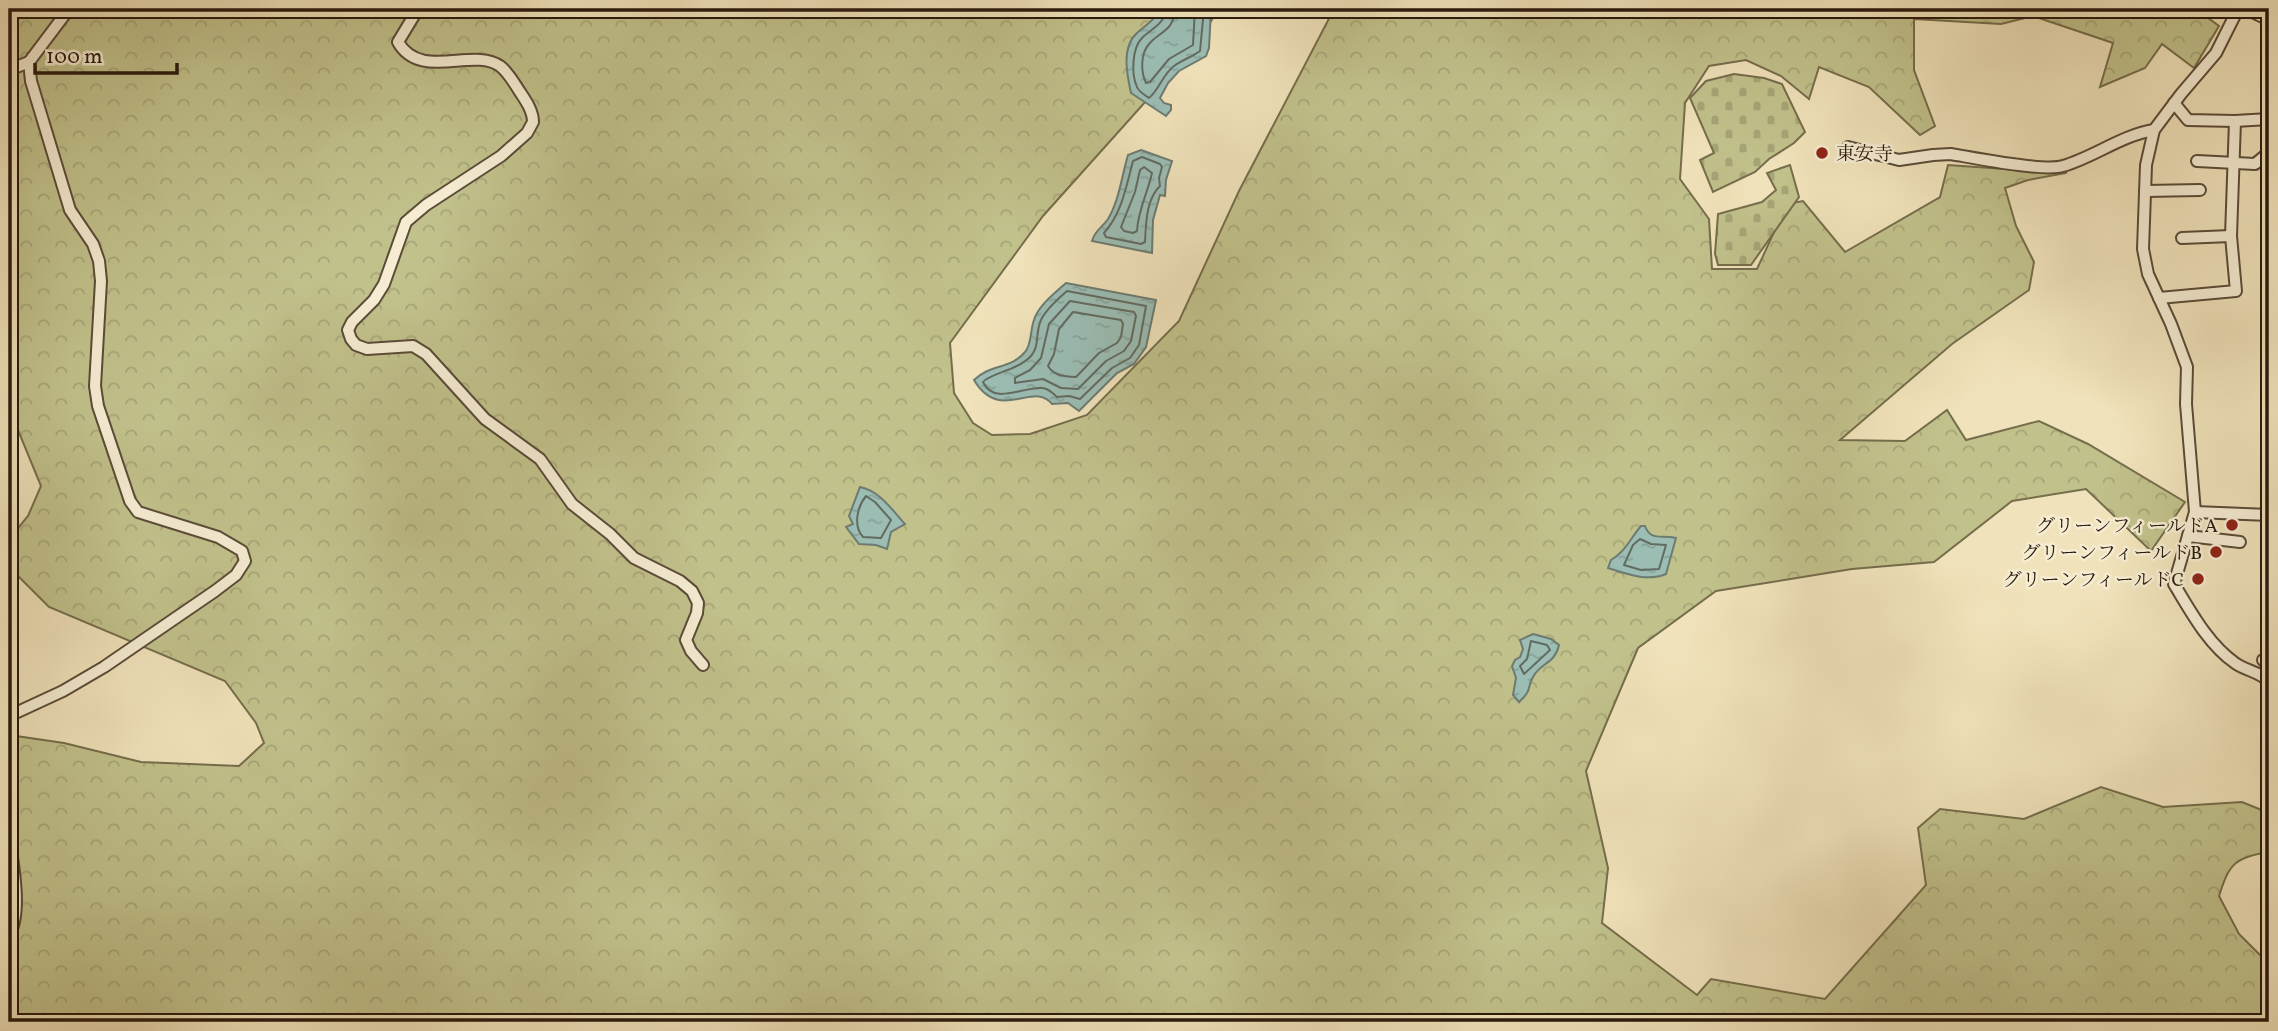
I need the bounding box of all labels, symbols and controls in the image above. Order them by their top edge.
scale bar [35,32,177,76]
text: 100 m [46,43,103,72]
place label: 東安寺 [1836,142,1893,168]
marker: 東安寺 [1814,145,1830,161]
place label: グリーンフィールドA [2036,514,2218,540]
marker: グリーンフィールドA [2224,517,2240,533]
place label: グリーンフィールドB [2021,541,2202,567]
marker: グリーンフィールドB [2208,544,2224,560]
place label: グリーンフィールドC [2003,568,2184,594]
marker: グリーンフィールドC [2190,571,2206,587]

